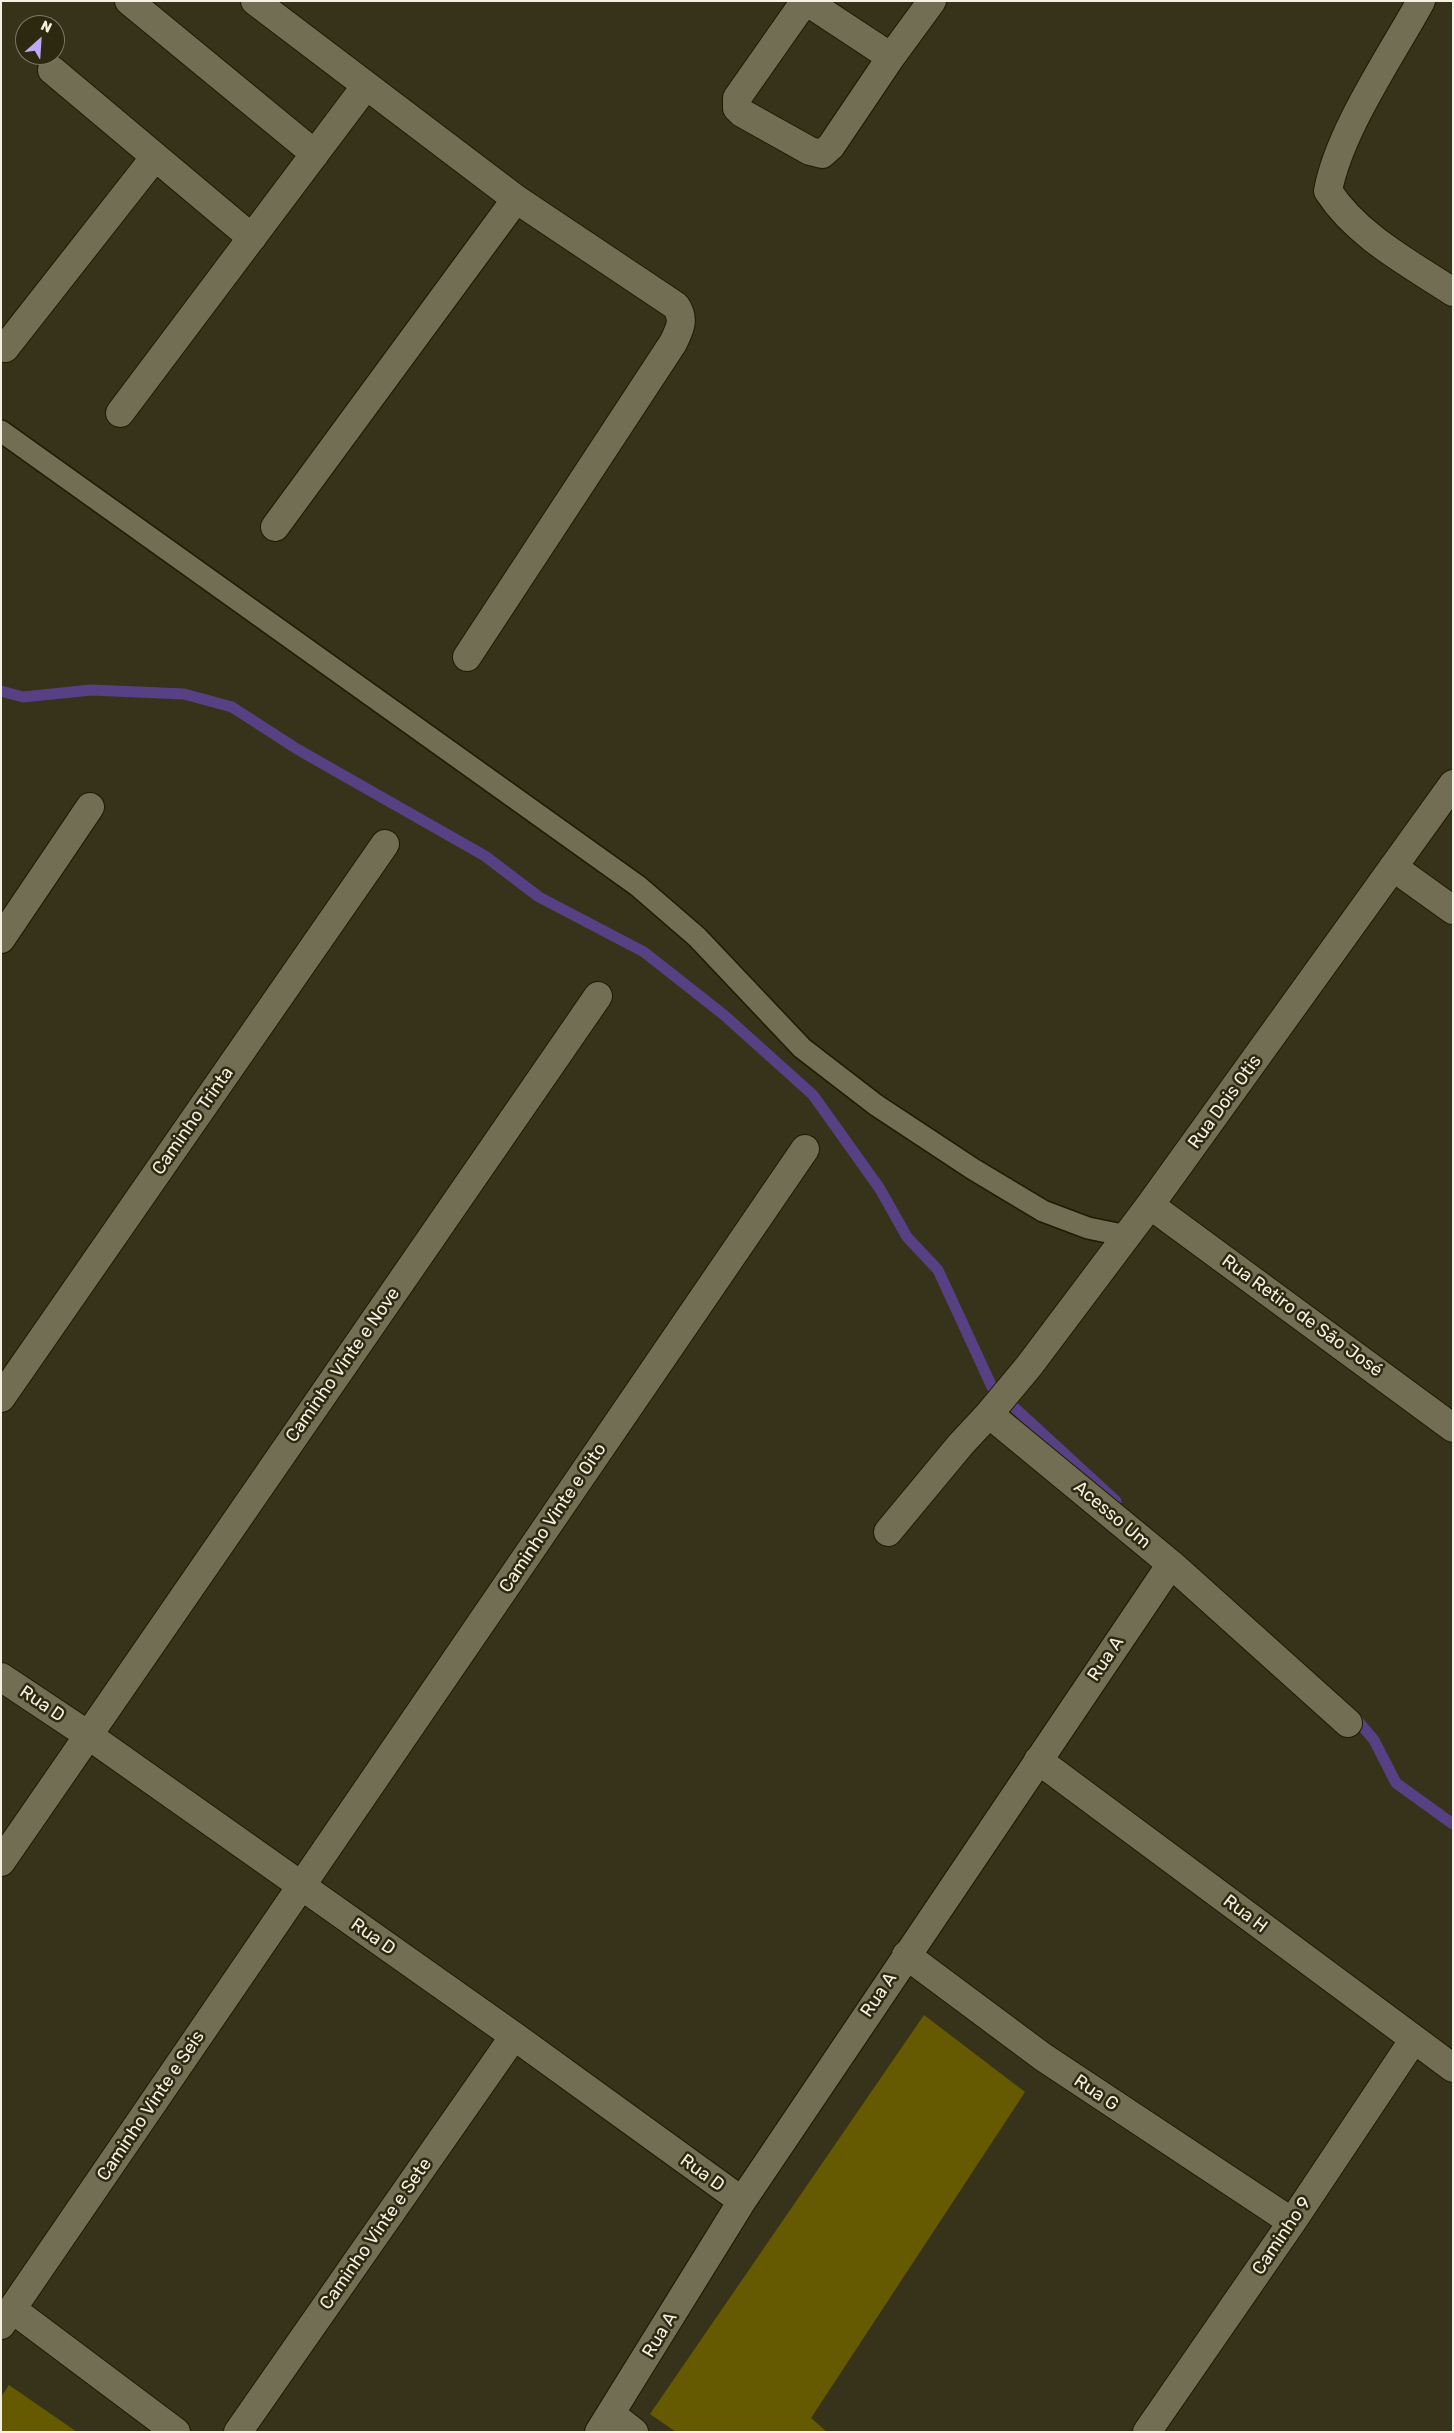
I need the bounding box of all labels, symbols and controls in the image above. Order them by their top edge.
north arrow [15,15,65,65]
text: N [38,17,55,37]
street label: Rua Dois Otis [1184,1051,1266,1153]
street label: Caminho Trinta [148,1063,238,1179]
street label: Rua Retiro de São José [1217,1250,1387,1382]
street label: Caminho Vinte e Nove [281,1283,405,1447]
street label: Caminho Vinte e Oito [495,1439,611,1597]
street label: Acesso Um [1069,1477,1155,1553]
street label: Rua A [1083,1633,1129,1685]
street label: Rua D [15,1681,69,1727]
street label: Rua H [1219,1890,1271,1938]
street label: Rua D [347,1914,399,1960]
street label: Rua A [856,1969,902,2021]
street label: Caminho Vinte e Seis [93,2027,209,2185]
street label: Rua G [1070,2070,1122,2116]
street label: Rua D [676,2150,728,2196]
street label: Caminho Vinte e Sete [315,2154,437,2314]
street label: Caminho 9 [1248,2193,1316,2279]
street label: Rua A [638,2308,682,2362]

